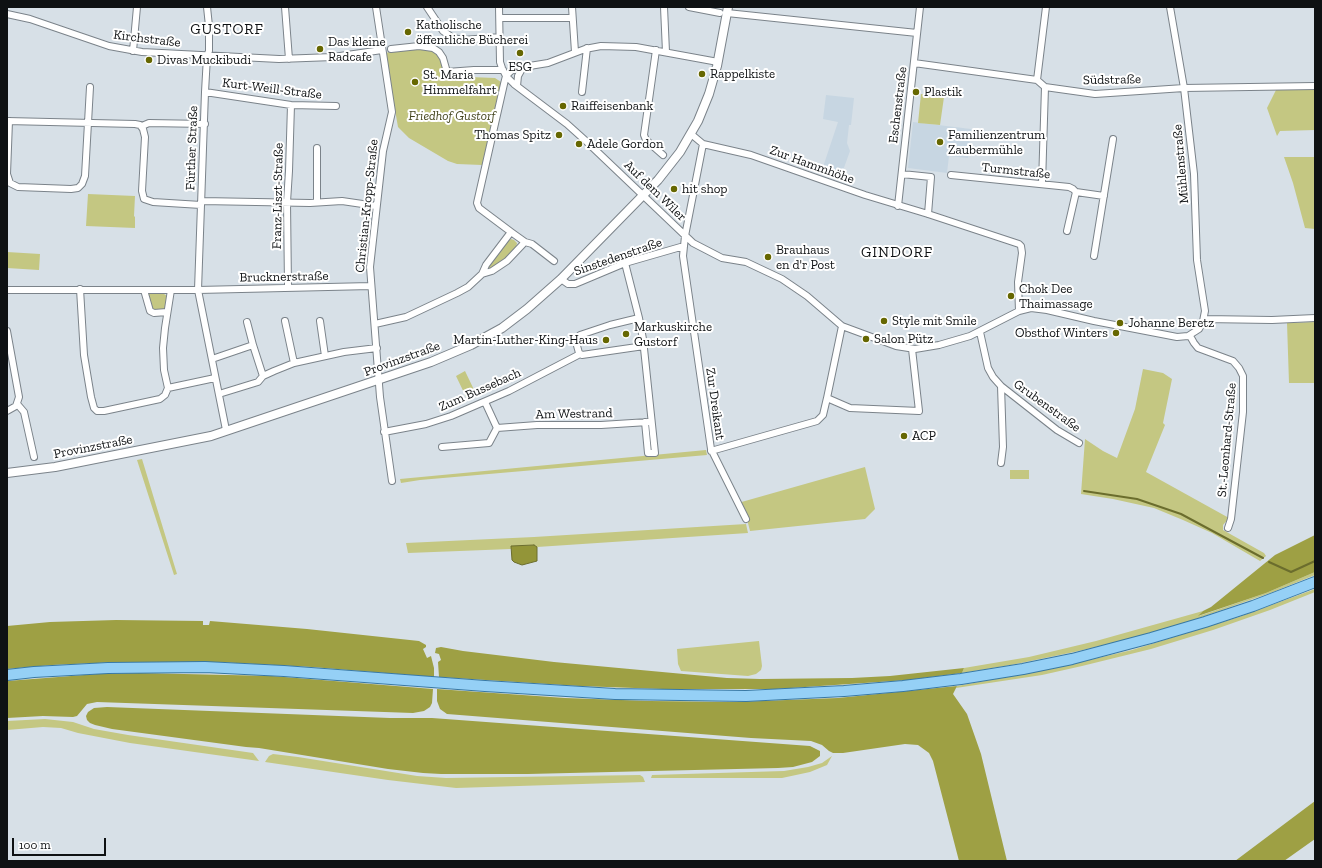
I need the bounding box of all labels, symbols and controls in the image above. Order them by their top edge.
place label: Katholische öffentliche Bücherei [416,17,528,48]
district label: GUSTORF [190,21,264,39]
street label: Kirchstraße [113,27,181,51]
marker: Katholische öffentliche Bücherei [403,27,413,37]
place label: Das kleine Radcafe [328,34,386,65]
marker: Das kleine Radcafe [315,44,325,54]
marker: ESG [515,48,525,58]
place label: Divas Muckibudi [157,52,251,68]
marker: Divas Muckibudi [144,55,154,65]
place label: ESG [508,59,532,75]
place label: Rappelkiste [710,66,775,82]
street label: Eschenstraße [886,66,910,144]
place label: St. Maria Himmelfahrt [423,67,496,98]
marker: Rappelkiste [697,69,707,79]
street label: Südstraße [1083,72,1141,88]
street label: Kurt-Weill-Straße [221,75,323,103]
marker: St. Maria Himmelfahrt [410,77,420,87]
place label: Plastik [924,84,962,100]
marker: Plastik [911,87,921,97]
place label: Raiffeisenbank [571,98,653,114]
marker: Raiffeisenbank [558,101,568,111]
street label: Fürther Straße [183,105,201,191]
park label: Friedhof Gustorf [409,108,495,124]
street label: Mühlenstraße [1170,124,1192,204]
place label: Thomas Spitz [474,127,551,143]
place label: Familienzentrum Zaubermühle [948,127,1045,158]
marker: Thomas Spitz [554,130,564,140]
place label: Adele Gordon [587,136,663,152]
marker: Familienzentrum Zaubermühle [935,137,945,147]
street label: Christian-Kropp-Straße [352,139,382,273]
marker: Adele Gordon [574,139,584,149]
street label: Zur Hammhöhe [768,142,856,188]
street label: Franz-Liszt-Straße [269,143,287,249]
street label: Auf dem Wiler [621,157,689,225]
street label: Turmstraße [981,160,1051,182]
place label: hit shop [682,181,727,197]
marker: hit shop [669,184,679,194]
street label: Sinstedenstraße [572,235,664,279]
place label: Brauhaus en d'r Post [776,242,835,273]
district label: GINDORF [861,244,933,262]
marker: Brauhaus en d'r Post [763,252,773,262]
street label: Brucknerstraße [239,268,329,286]
place label: Chok Dee Thaimassage [1019,281,1093,312]
marker: Chok Dee Thaimassage [1006,291,1016,301]
place label: Style mit Smile [892,313,977,329]
place label: Johanne Beretz [1128,315,1214,331]
marker: Style mit Smile [879,316,889,326]
marker: Johanne Beretz [1115,318,1125,328]
place label: Markuskirche Gustorf [634,319,712,350]
place label: Obsthof Winters [1015,325,1108,341]
marker: Obsthof Winters [1111,328,1121,338]
marker: Markuskirche Gustorf [621,329,631,339]
place label: Salon Pütz [874,331,933,347]
place label: Martin-Luther-King-Haus [453,332,598,348]
marker: Salon Pütz [861,334,871,344]
marker: Martin-Luther-King-Haus [601,335,611,345]
street label: Provinzstraße [362,338,442,380]
street label: Zum Bussebach [437,365,523,415]
street label: Zur Dreikant [702,367,728,441]
street label: Grubenstraße [1010,376,1084,436]
street label: St.-Leonhard-Straße [1214,382,1240,498]
street label: Am Westrand [535,406,613,422]
place label: ACP [912,428,936,444]
marker: ACP [899,431,909,441]
street label: Provinzstraße [52,432,134,462]
scale bar [14,830,108,856]
text: 100 m [19,838,51,852]

